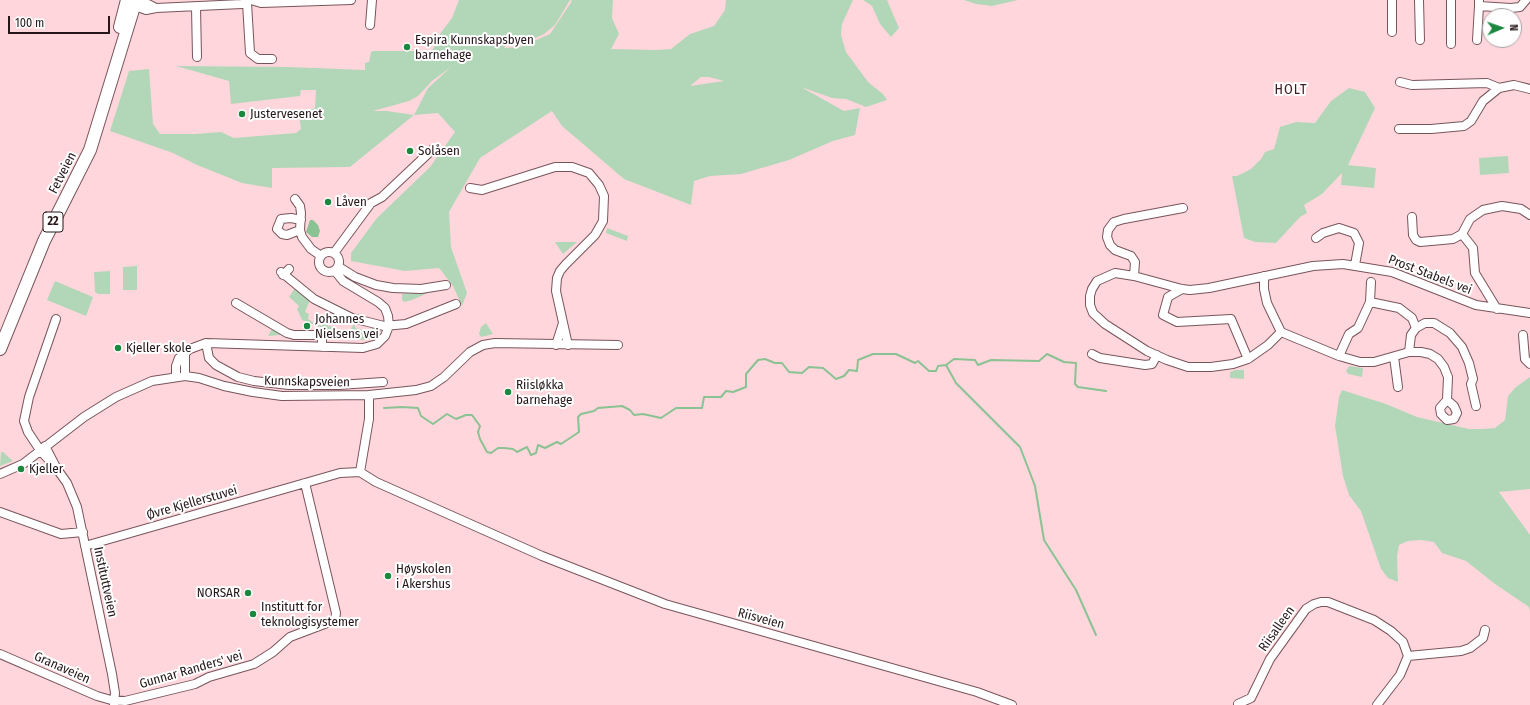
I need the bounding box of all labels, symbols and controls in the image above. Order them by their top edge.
scale bar [10,8,112,34]
north arrow [1482,8,1522,48]
text: 100 m [15,16,44,30]
text: N [1507,24,1520,31]
place label: Espira Kunnskapsbyen barnehage [415,32,534,63]
marker: Espira Kunnskapsbyen barnehage [402,42,412,52]
district label: HOLT [1275,82,1307,98]
place label: Justervesenet [250,106,323,122]
marker: Justervesenet [237,109,247,119]
place label: Solåsen [418,143,460,159]
marker: Solåsen [405,146,415,156]
street label: Fetveien [46,150,80,196]
place label: Låven [336,194,367,210]
marker: Låven [323,197,333,207]
road number: 22 [43,212,63,232]
street label: Prost Stabels vei [1386,252,1474,298]
place label: Johannes Nielsens vei [315,311,379,342]
marker: Johannes Nielsens vei [302,321,312,331]
place label: Kjeller skole [126,340,191,356]
marker: Kjeller skole [113,343,123,353]
street label: Kunnskapsveien [264,373,350,391]
place label: Riisløkka barnehage [516,377,572,408]
marker: Riisløkka barnehage [503,387,513,397]
place label: Kjeller [29,461,63,477]
marker: Kjeller [16,464,26,474]
street label: Øvre Kjellerstuvei [145,483,239,523]
street label: Instituttveien [90,545,120,619]
place label: Høyskolen i Akershus [396,561,451,592]
marker: Høyskolen i Akershus [383,571,393,581]
place label: NORSAR [197,585,240,601]
marker: NORSAR [243,588,253,598]
place label: Institutt for teknologisystemer [261,599,359,630]
street label: Riisalleen [1256,603,1298,655]
street label: Riisveien [736,605,786,633]
marker: Institutt for teknologisystemer [248,609,258,619]
street label: Gunnar Randers' vei [138,648,244,692]
street label: Granaveien [32,649,92,687]

